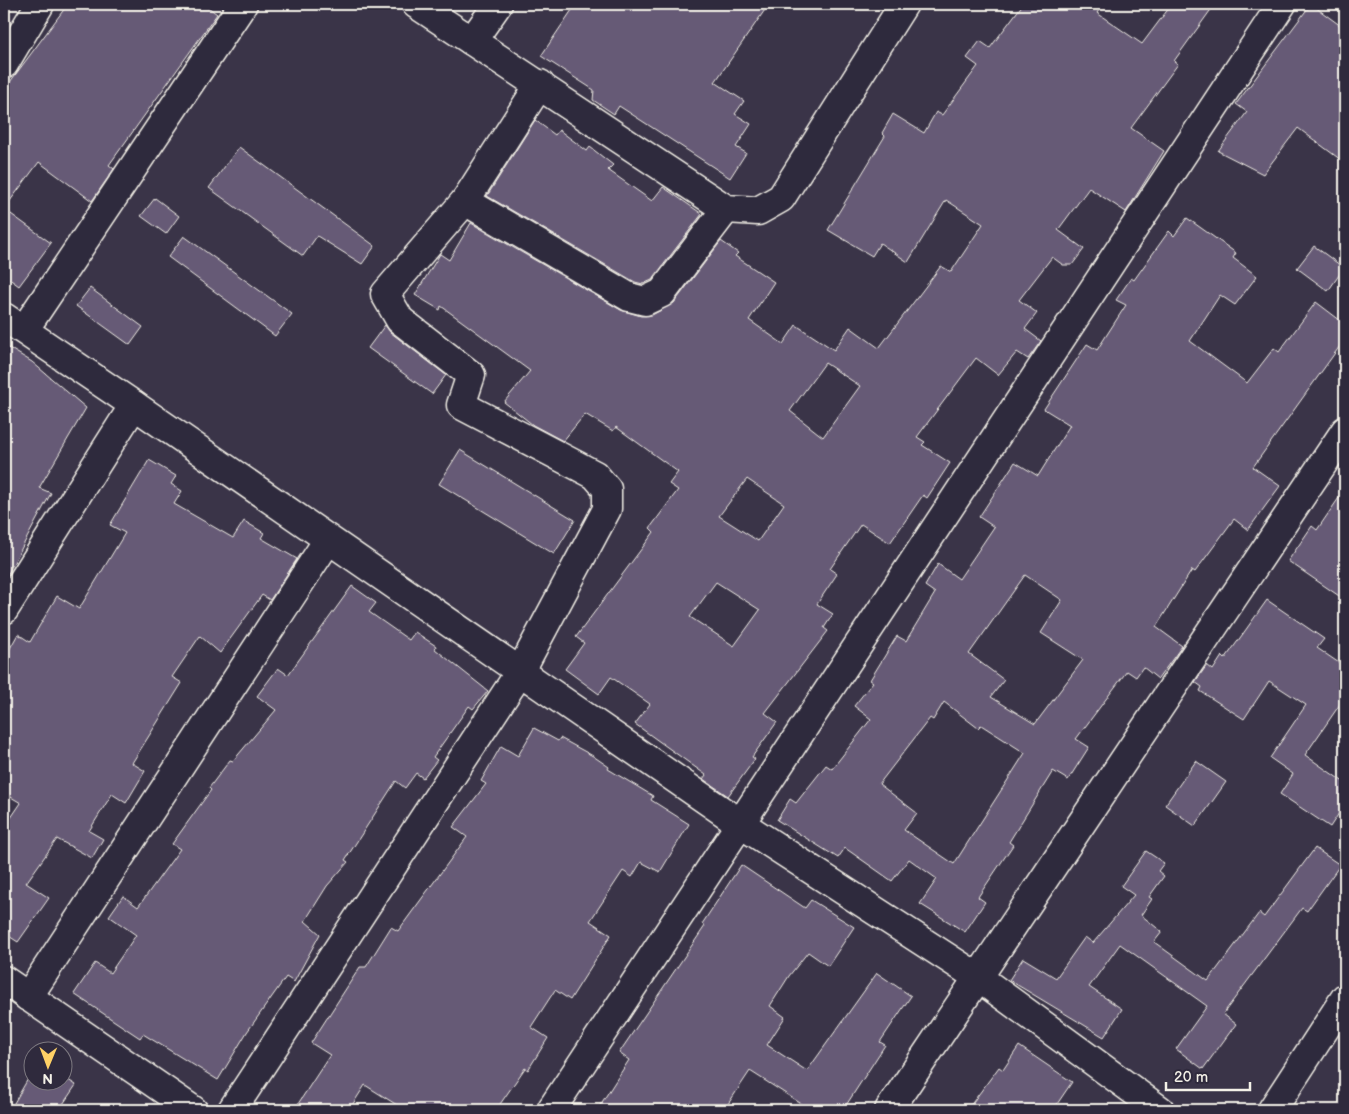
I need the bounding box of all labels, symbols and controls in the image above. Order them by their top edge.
north arrow [22,1042,72,1092]
scale bar [1166,1059,1250,1091]
text: 20 m [1174,1068,1208,1087]
text: N [42,1070,53,1087]

